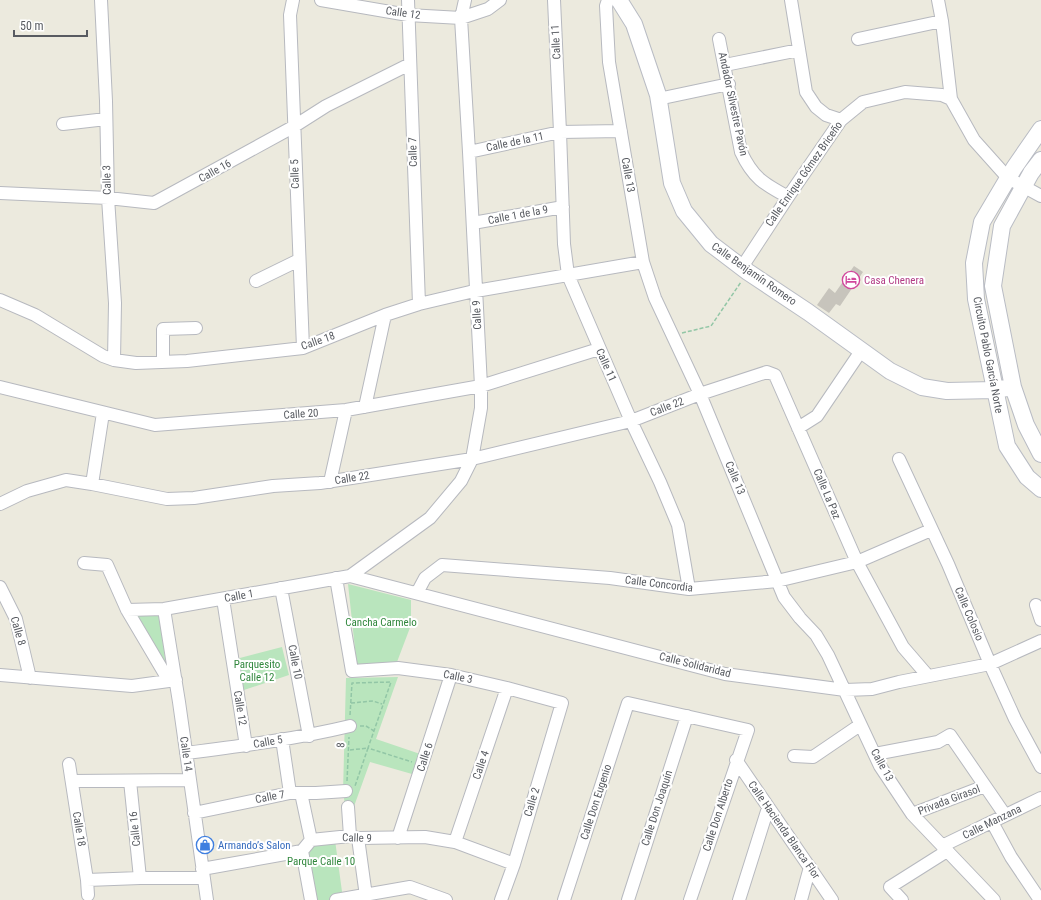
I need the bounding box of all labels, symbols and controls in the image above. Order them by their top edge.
street label: Calle 12 [385,4,421,22]
scale bar [14,12,87,38]
text: 50 m [20,19,44,33]
street label: Calle 11 [549,24,563,60]
street label: Andador Silvestre Pavón [716,51,750,157]
street label: Calle Enrique Gómez Briceño [763,119,845,229]
street label: Calle de la 11 [485,130,545,154]
street label: Calle 7 [406,137,420,167]
street label: Calle 16 [196,157,234,185]
street label: Calle 13 [619,157,637,193]
street label: Calle 5 [288,159,302,189]
street label: Calle 3 [100,165,114,195]
street label: Calle 1 de la 9 [487,203,549,227]
street label: Calle Benjamín Romero [709,240,799,308]
hotel icon: Casa Chenera [841,270,861,290]
place label: Casa Chenera [864,274,924,287]
street label: Circuito Pablo García Norte [970,296,1006,414]
street label: Calle 9 [470,300,484,330]
street label: Calle 18 [299,329,337,353]
street label: Calle 11 [593,346,619,384]
street label: Calle 22 [648,395,686,419]
street label: Calle 20 [283,406,319,422]
street label: Calle 13 [722,459,748,497]
street label: Calle La Paz [811,467,843,521]
street label: Calle 22 [334,469,370,487]
street label: Calle Concordia [624,573,694,595]
street label: Calle Colosio [952,585,986,643]
street label: Calle 1 [223,587,255,605]
street label: Calle 8 [8,615,28,647]
park label: Cancha Carmelo [345,616,417,629]
street label: Calle 10 [285,644,305,680]
street label: Calle Solidaridad [658,650,732,680]
park label: Parquesito Calle 12 [234,658,281,684]
street label: Calle 3 [442,668,474,686]
street label: Calle 12 [231,690,249,726]
street label: Calle 5 [252,733,284,751]
street label: Calle 14 [177,736,195,773]
street label: Calle 6 [414,741,436,773]
street label: 8 [334,742,348,748]
street label: Calle 13 [868,746,896,784]
street label: Calle 4 [470,748,492,781]
street label: Calle Don Eugenio [578,762,614,841]
street label: Calle Don Joaquín [639,769,675,847]
street label: Calle Don Alberto [700,777,736,853]
street label: Calle Hacienda Blanca Flor [745,779,823,882]
street label: Privada Girasol [916,782,982,818]
street label: Calle 2 [521,786,543,818]
street label: Calle 7 [254,788,286,806]
street label: Calle Manzana [960,802,1024,842]
street label: Calle 18 [70,811,88,847]
street label: Calle 16 [127,811,143,847]
street label: Calle 9 [342,831,372,845]
shop icon: Armando’s Salon [195,835,215,855]
place label: Armando’s Salon [218,839,291,852]
park label: Parque Calle 10 [287,855,355,868]

